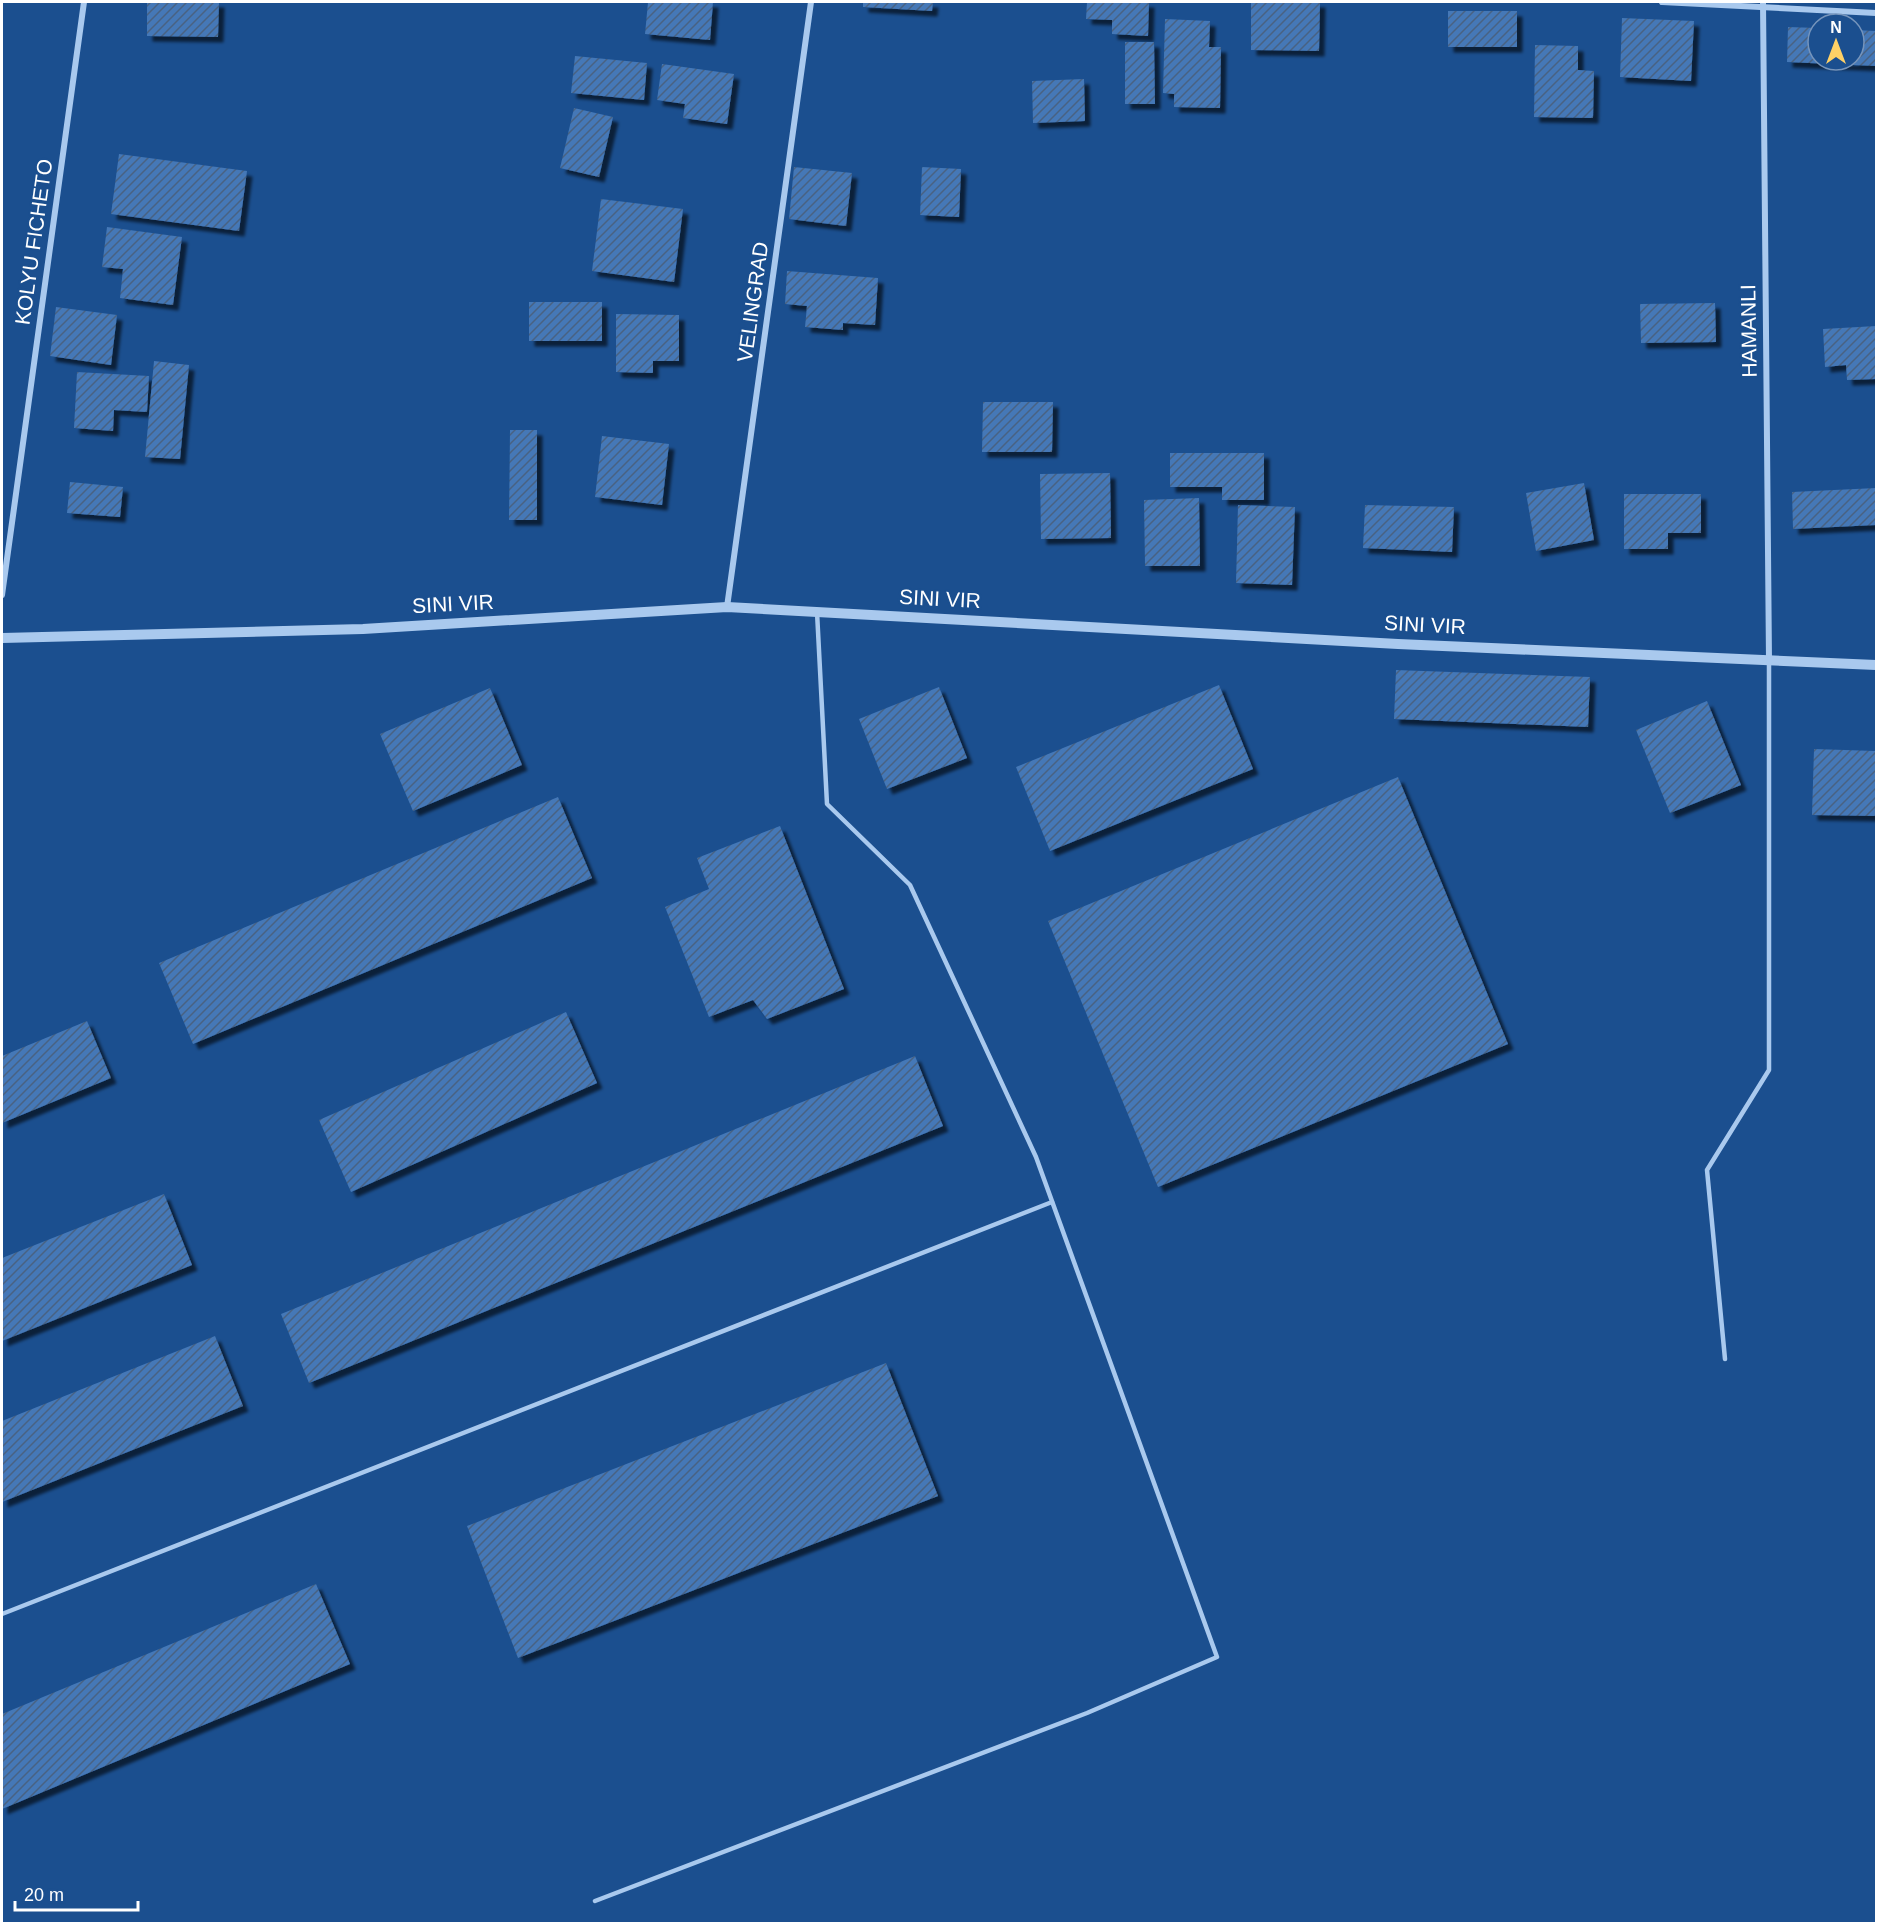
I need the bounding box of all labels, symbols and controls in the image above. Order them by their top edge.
north arrow [1806,12,1866,72]
text: N [1830,19,1842,36]
street label: KOLYU FICHETO [10,158,57,326]
street label: VELINGRAD [733,240,772,364]
street label: HAMANLI [1736,284,1761,378]
street label: SINI VIR [899,585,981,612]
street label: SINI VIR [412,590,494,617]
street label: SINI VIR [1384,611,1466,638]
scale bar [15,1874,138,1912]
text: 20 m [24,1885,64,1905]

